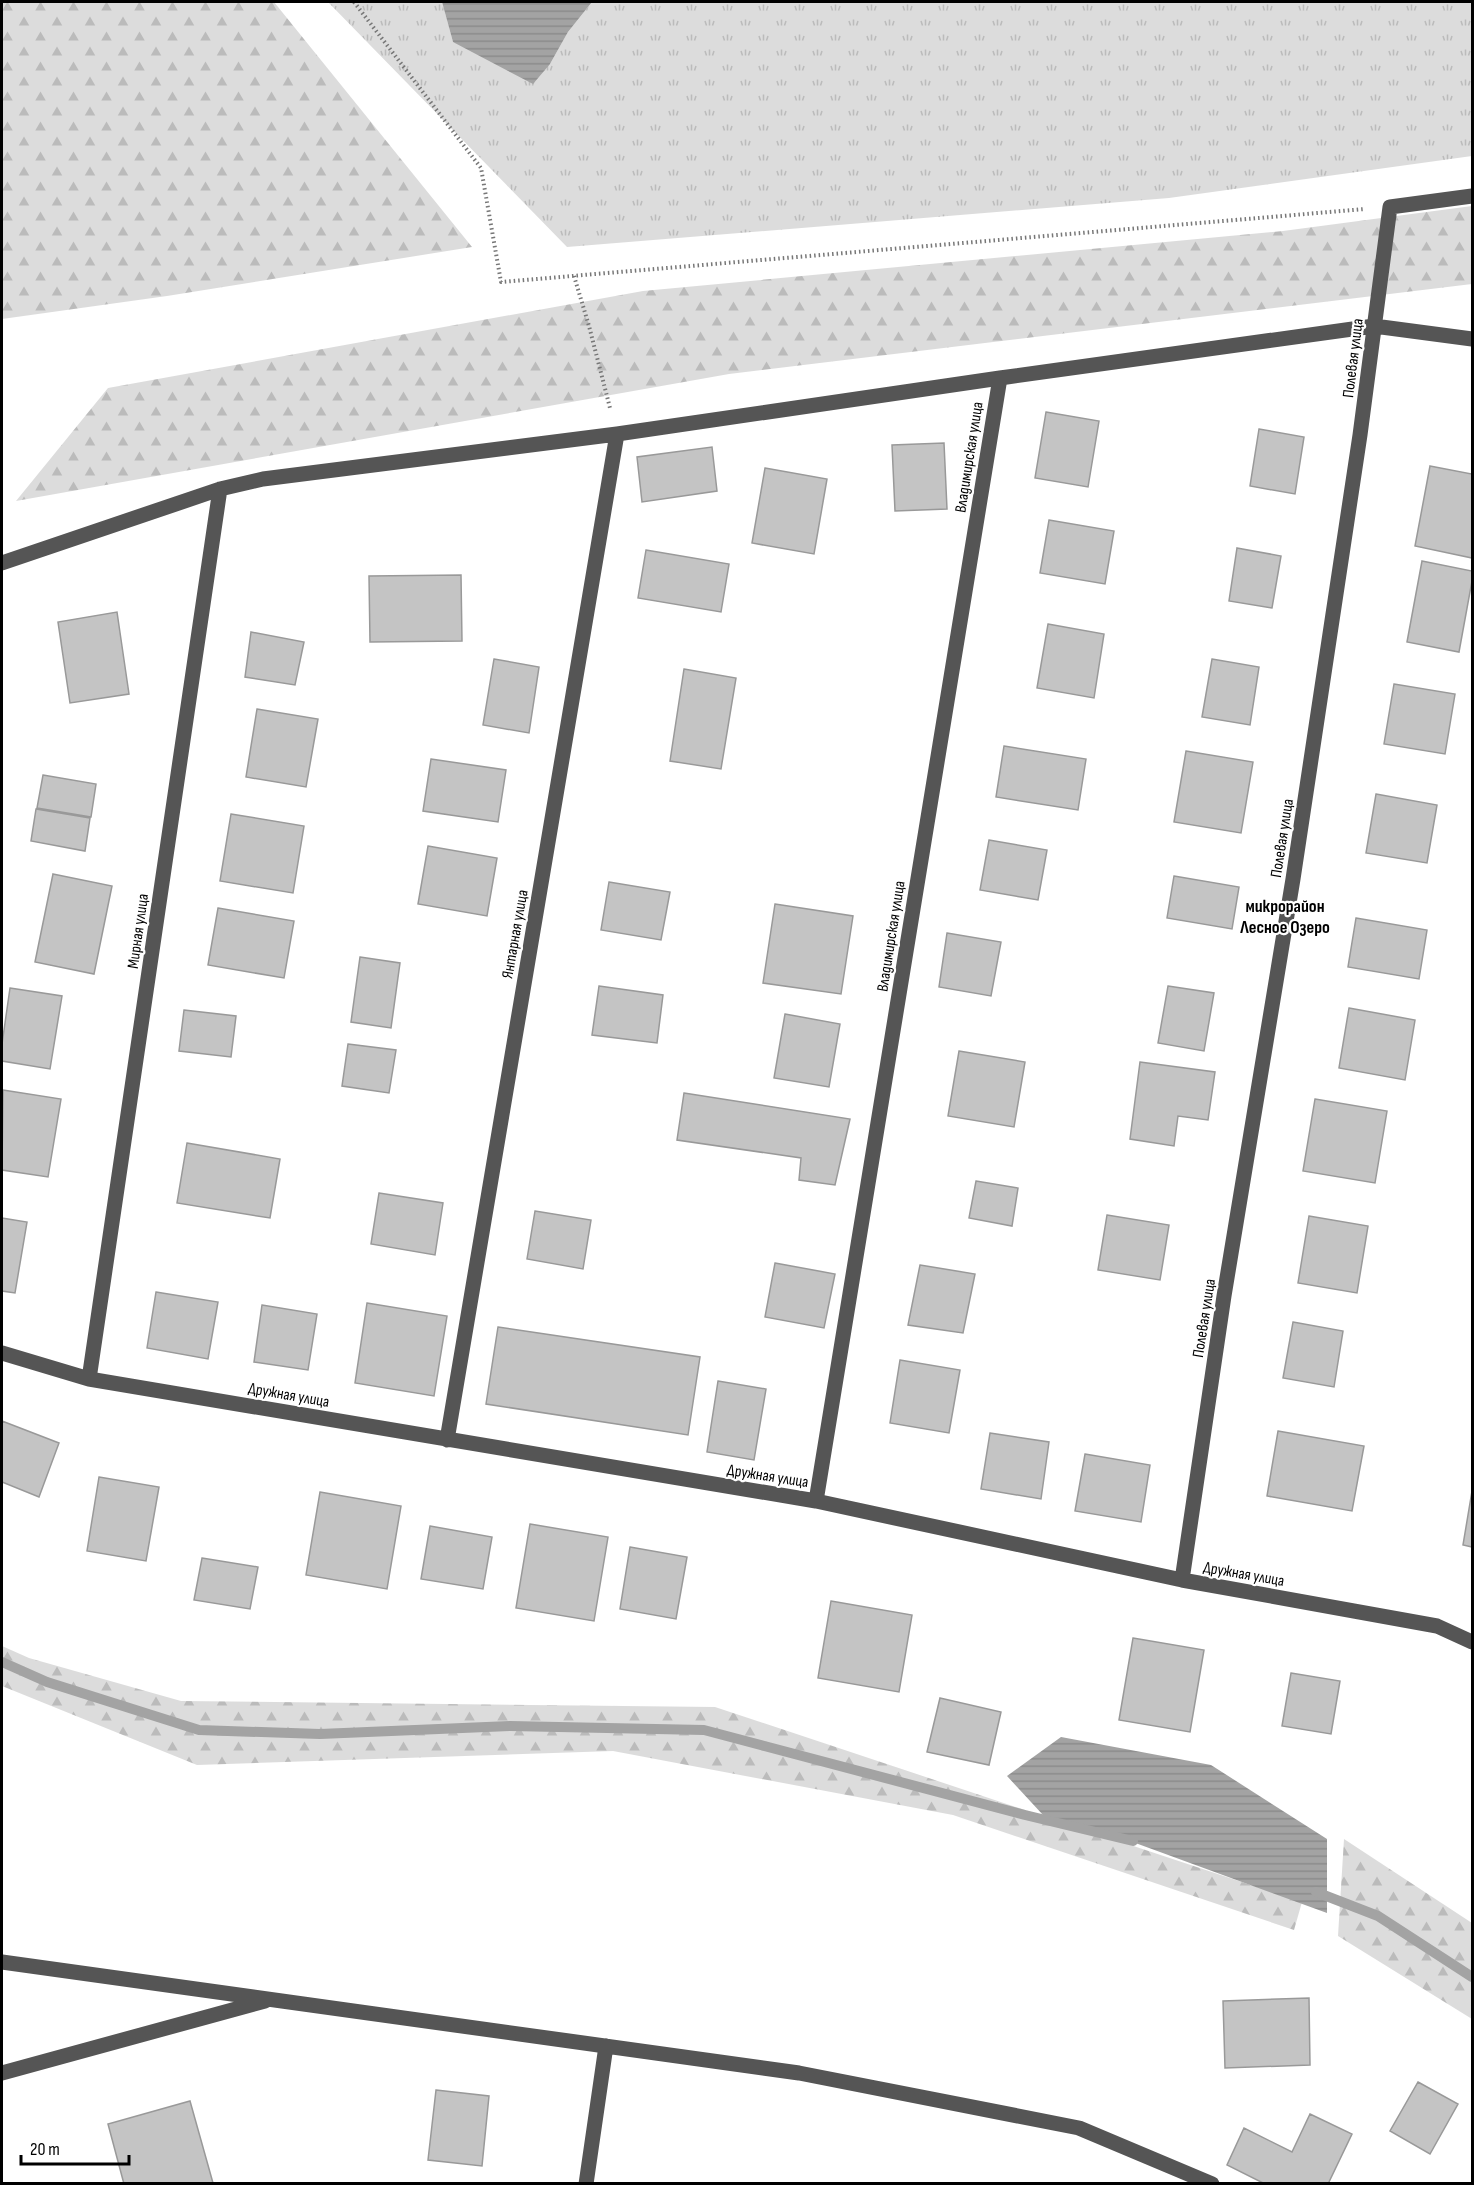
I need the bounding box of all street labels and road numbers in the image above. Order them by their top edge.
street label: Полевая улица [1339,317,1368,399]
street label: Владимирская улица [951,400,988,514]
street label: Полевая улица [1267,797,1298,879]
street label: Владимирская улица [873,879,910,993]
street label: Янтарная улица [498,888,533,980]
street label: Мирная улица [124,892,153,970]
street label: Полевая улица [1189,1277,1220,1359]
street label: Дружная улица [247,1379,331,1412]
street label: Дружная улица [726,1461,810,1492]
street label: Дружная улица [1202,1558,1286,1591]

